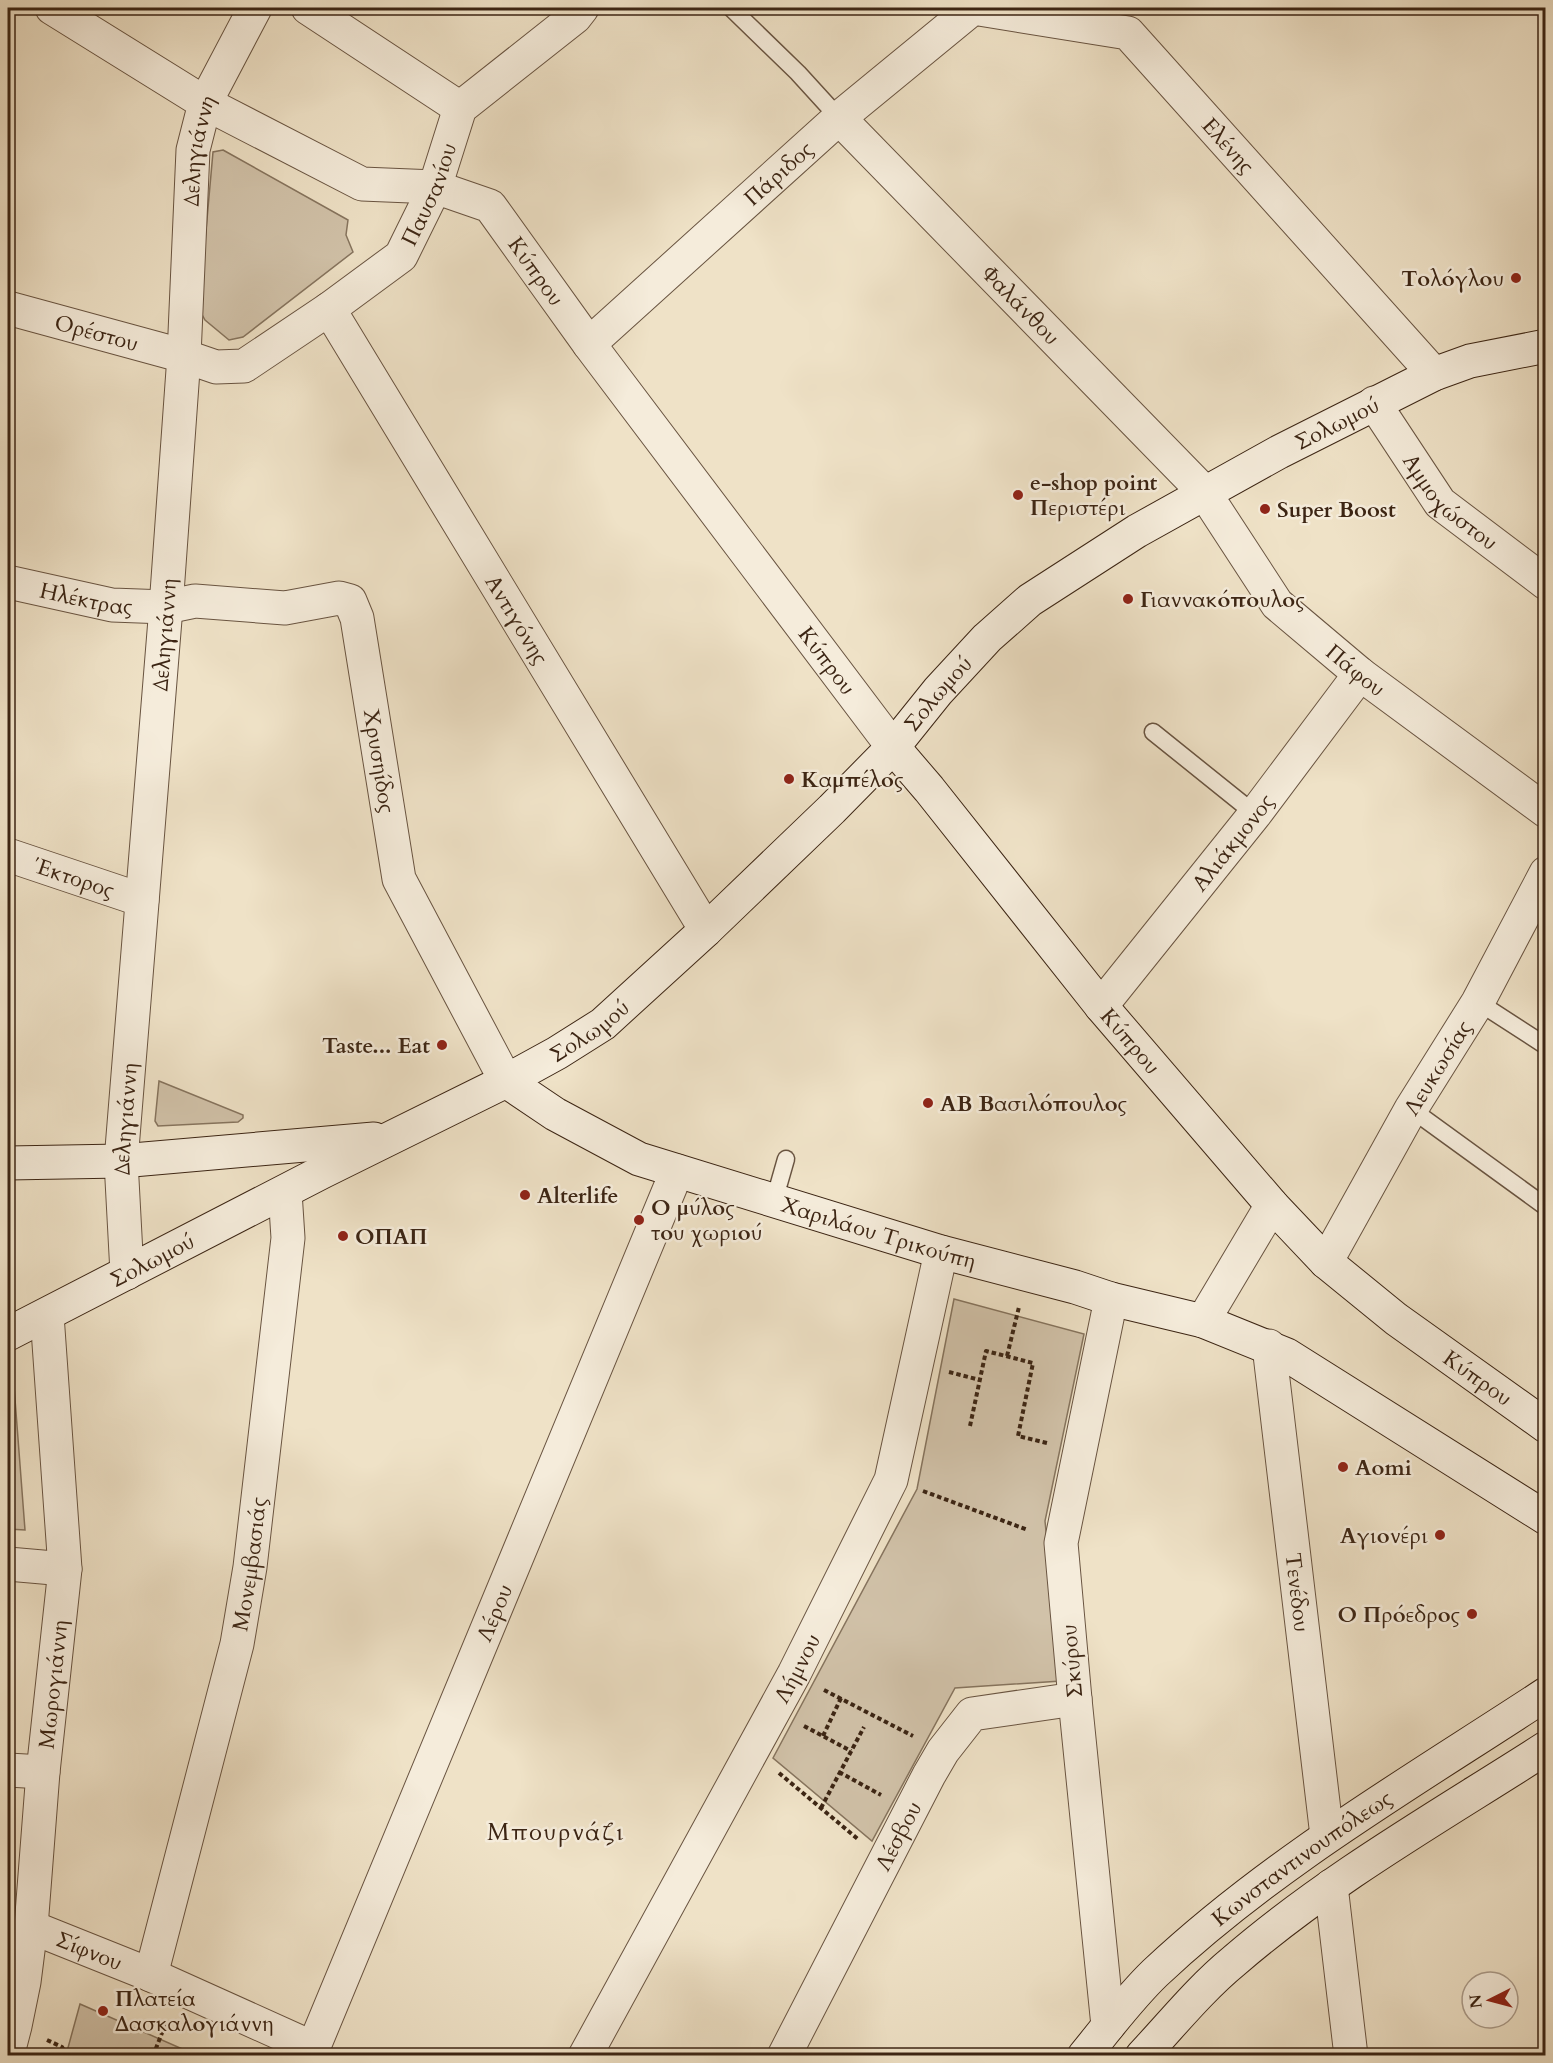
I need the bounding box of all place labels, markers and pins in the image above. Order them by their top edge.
place label: Τολόγλου [1401,264,1504,294]
marker: Τολόγλου [1509,271,1523,285]
place label: e-shop point Περιστέρι [1030,468,1158,523]
marker: e-shop point Περιστέρι [1011,488,1025,502]
place label: Super Boost [1277,495,1396,525]
marker: Super Boost [1258,502,1272,516]
place label: Γιαννακόπουλος [1140,585,1305,615]
marker: Γιαννακόπουλος [1121,592,1135,606]
place label: Καμπέλος [801,765,903,795]
marker: Καμπέλος [782,772,796,786]
place label: Taste... Eat [322,1031,430,1061]
marker: Taste... Eat [435,1038,449,1052]
place label: ΑΒ Βασιλόπουλος [940,1089,1127,1119]
marker: ΑΒ Βασιλόπουλος [921,1096,935,1110]
place label: Alterlife [537,1181,618,1211]
marker: Alterlife [518,1188,532,1202]
place label: Ο μύλος του χωριού [651,1193,762,1248]
marker: Ο μύλος του χωριού [632,1213,646,1227]
place label: ΟΠΑΠ [355,1222,427,1252]
marker: ΟΠΑΠ [336,1229,350,1243]
place label: Aomi [1355,1453,1412,1483]
marker: Aomi [1336,1460,1350,1474]
place label: Αγιονέρι [1340,1521,1428,1551]
marker: Αγιονέρι [1433,1528,1447,1542]
place label: Ο Πρόεδρος [1337,1600,1460,1630]
marker: Ο Πρόεδρος [1465,1607,1479,1621]
place label: Πλατεία Δασκαλογιάννη [115,1984,274,2039]
marker: Πλατεία Δασκαλογιάννη [96,2004,110,2018]

